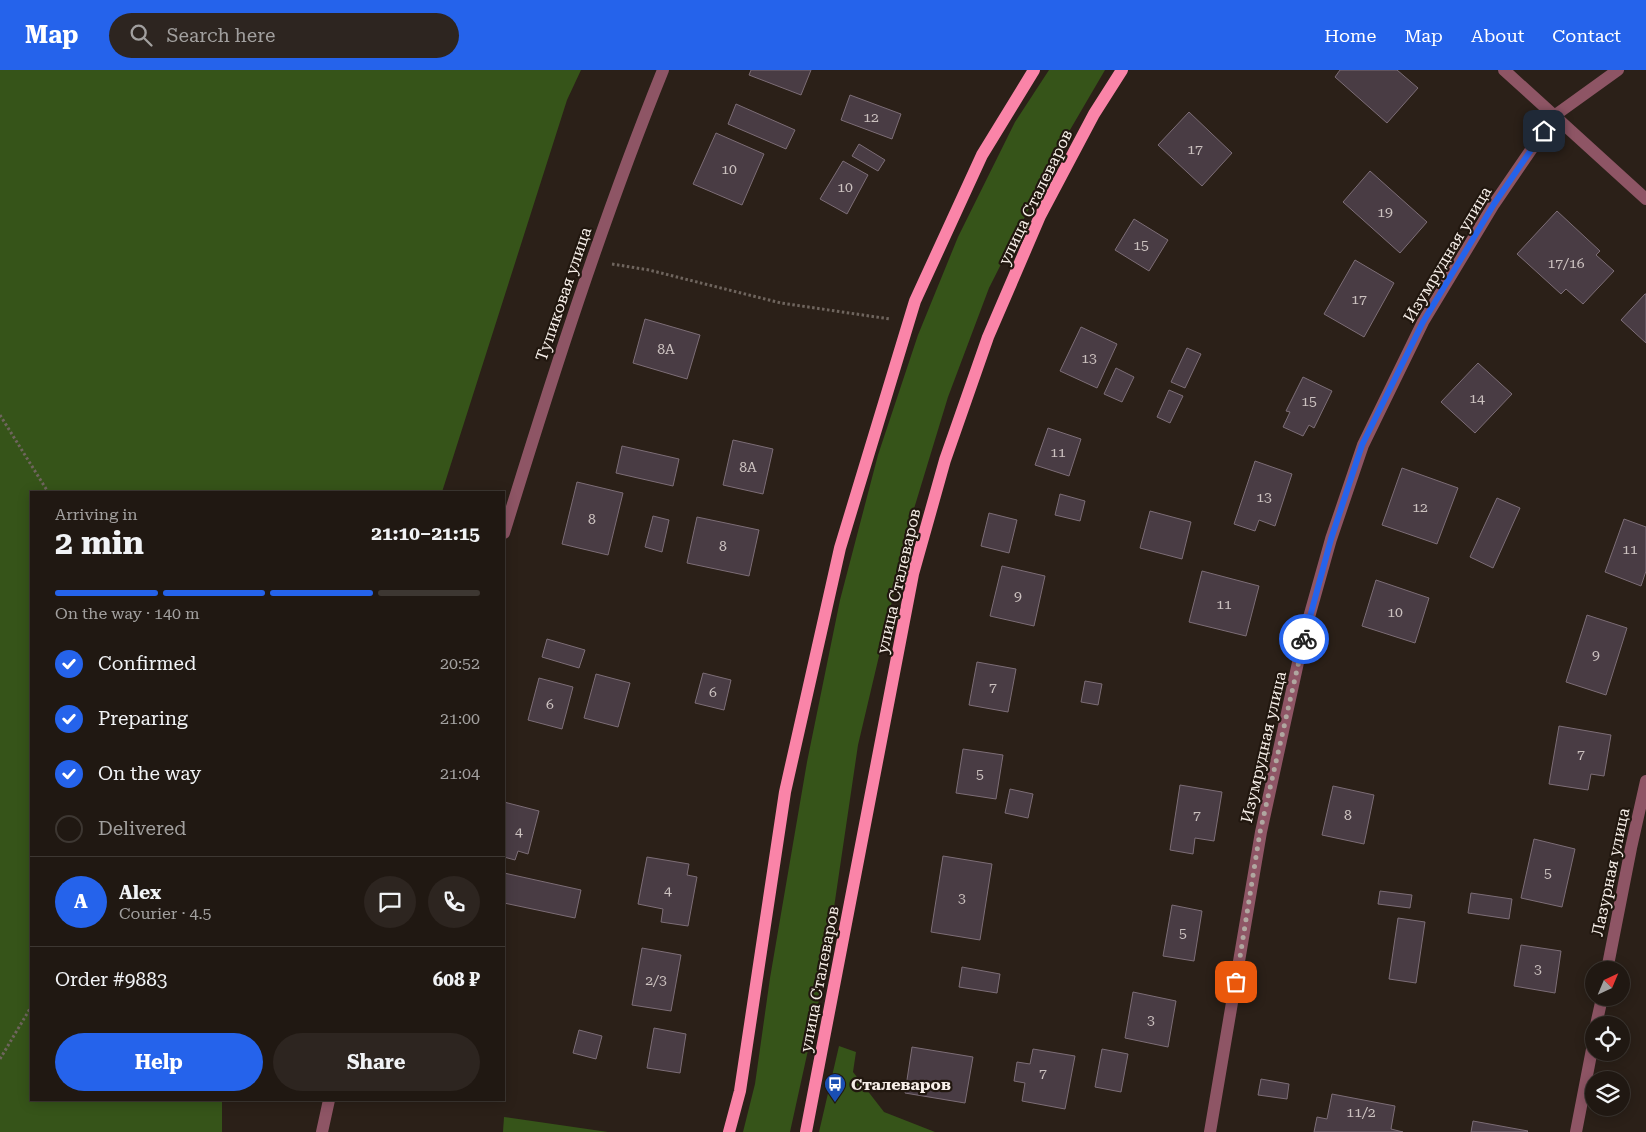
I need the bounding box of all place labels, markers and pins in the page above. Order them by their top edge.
pin [1523,110,1565,152]
pin [1215,961,1257,1003]
bus stop icon: Сталеваров [823,1072,847,1103]
place label: Сталеваров [851,1075,951,1094]

